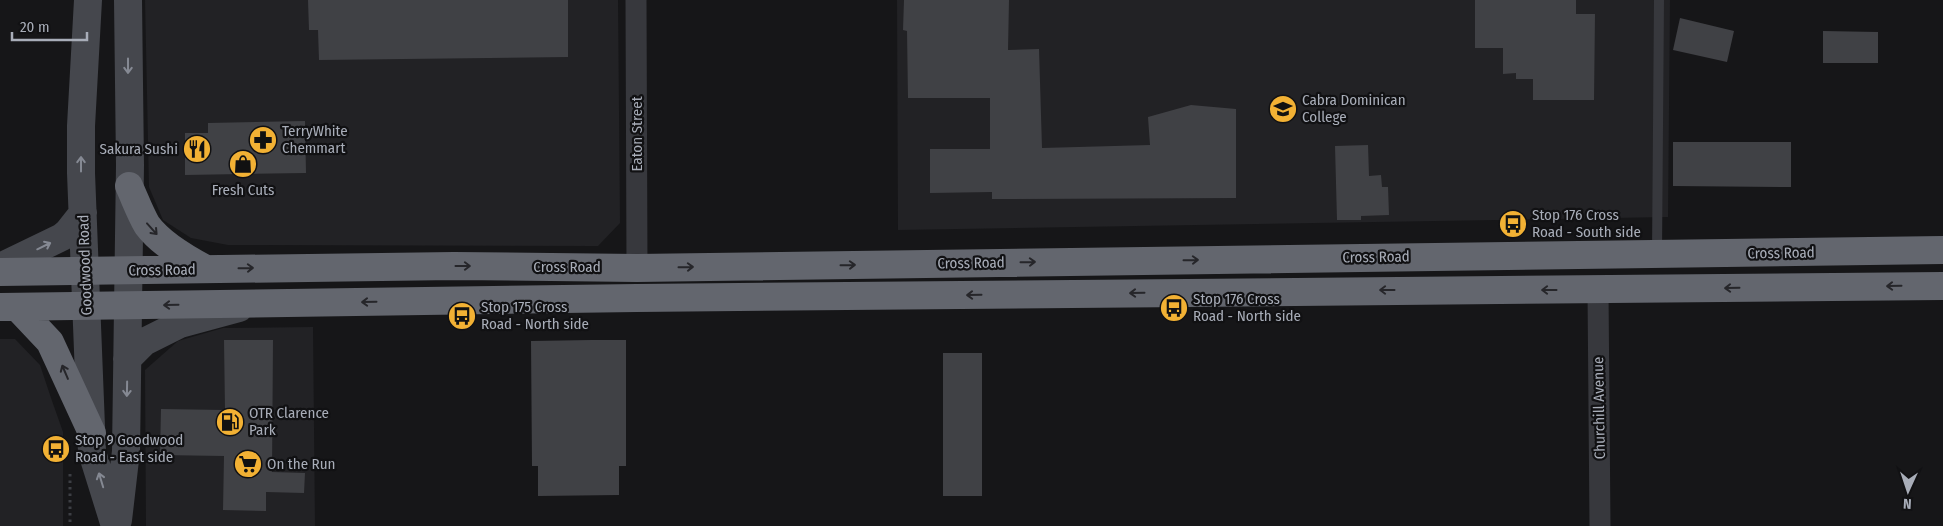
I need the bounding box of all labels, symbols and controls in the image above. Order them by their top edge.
scale bar [12,10,88,42]
text: 20 m [20,18,50,36]
one-way arrow [123,58,133,74]
place label: Cabra Dominican College [1302,91,1406,126]
school or university icon: Cabra Dominican College [1268,94,1298,124]
street label: Eaton Street [628,96,646,172]
place label: TerryWhite Chemmart [282,122,348,157]
pharmacy icon: TerryWhite Chemmart [248,125,278,155]
restaurant icon: Sakura Sushi [182,134,212,164]
place label: Sakura Sushi [99,140,178,158]
shop icon: Fresh Cuts [228,149,258,179]
one-way arrow [76,156,86,172]
place label: Fresh Cuts [212,181,274,199]
place label: Stop 176 Cross Road - South side [1532,206,1641,241]
bus stop icon: Stop 176 Cross Road - South side [1498,209,1528,239]
street label: Goodwood Road [74,214,96,316]
one-way arrow [146,222,158,235]
one-way arrow [36,241,51,250]
street label: Cross Road [1747,243,1815,263]
street label: Cross Road [1342,247,1410,267]
street label: Cross Road [937,253,1005,273]
one-way arrow [1182,255,1198,264]
one-way arrow [1020,257,1036,267]
street label: Cross Road [533,258,601,276]
street label: Cross Road [128,260,196,280]
one-way arrow [840,260,856,269]
one-way arrow [455,261,471,271]
one-way arrow [677,262,693,272]
one-way arrow [238,264,254,273]
one-way arrow [1887,281,1903,291]
one-way arrow [1724,283,1740,293]
one-way arrow [1379,285,1395,295]
one-way arrow [1541,285,1558,295]
one-way arrow [1129,288,1145,298]
one-way arrow [966,290,982,299]
place label: Stop 176 Cross Road - North side [1193,290,1301,325]
bus stop icon: Stop 176 Cross Road - North side [1159,293,1189,323]
one-way arrow [361,297,378,307]
place label: Stop 175 Cross Road - North side [481,298,589,333]
one-way arrow [164,300,180,310]
bus stop icon: Stop 175 Cross Road - North side [447,301,477,331]
street label: Churchill Avenue [1589,357,1609,459]
one-way arrow [60,365,70,380]
one-way arrow [122,381,131,397]
place label: OTR Clarence Park [249,404,329,439]
fuel station icon: OTR Clarence Park [215,407,245,437]
place label: Stop 9 Goodwood Road - East side [75,431,183,466]
bus stop icon: Stop 9 Goodwood Road - East side [41,434,71,464]
supermarket icon: On the Run [233,449,263,479]
place label: On the Run [267,455,336,473]
north arrow [1883,466,1933,516]
one-way arrow [95,472,105,488]
text: N [1903,495,1912,512]

